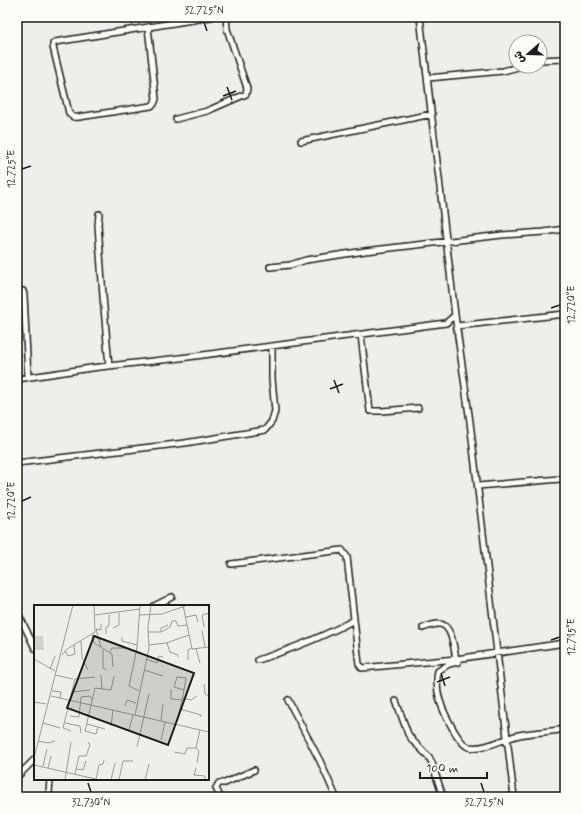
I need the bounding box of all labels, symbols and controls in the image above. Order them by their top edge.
text: 32.725°N [184,4,224,18]
north arrow [508,34,548,74]
text: ش [511,49,528,65]
text: 12.725°E [5,150,19,188]
text: 12.720°E [565,286,579,324]
text: 12.720°E [5,482,19,520]
inset map [34,605,209,780]
text: 12.715°E [565,618,579,656]
scale bar [420,754,487,780]
text: 100 m [426,761,458,777]
text: 32.730°N [72,796,111,810]
text: 32.725°N [464,796,504,810]

